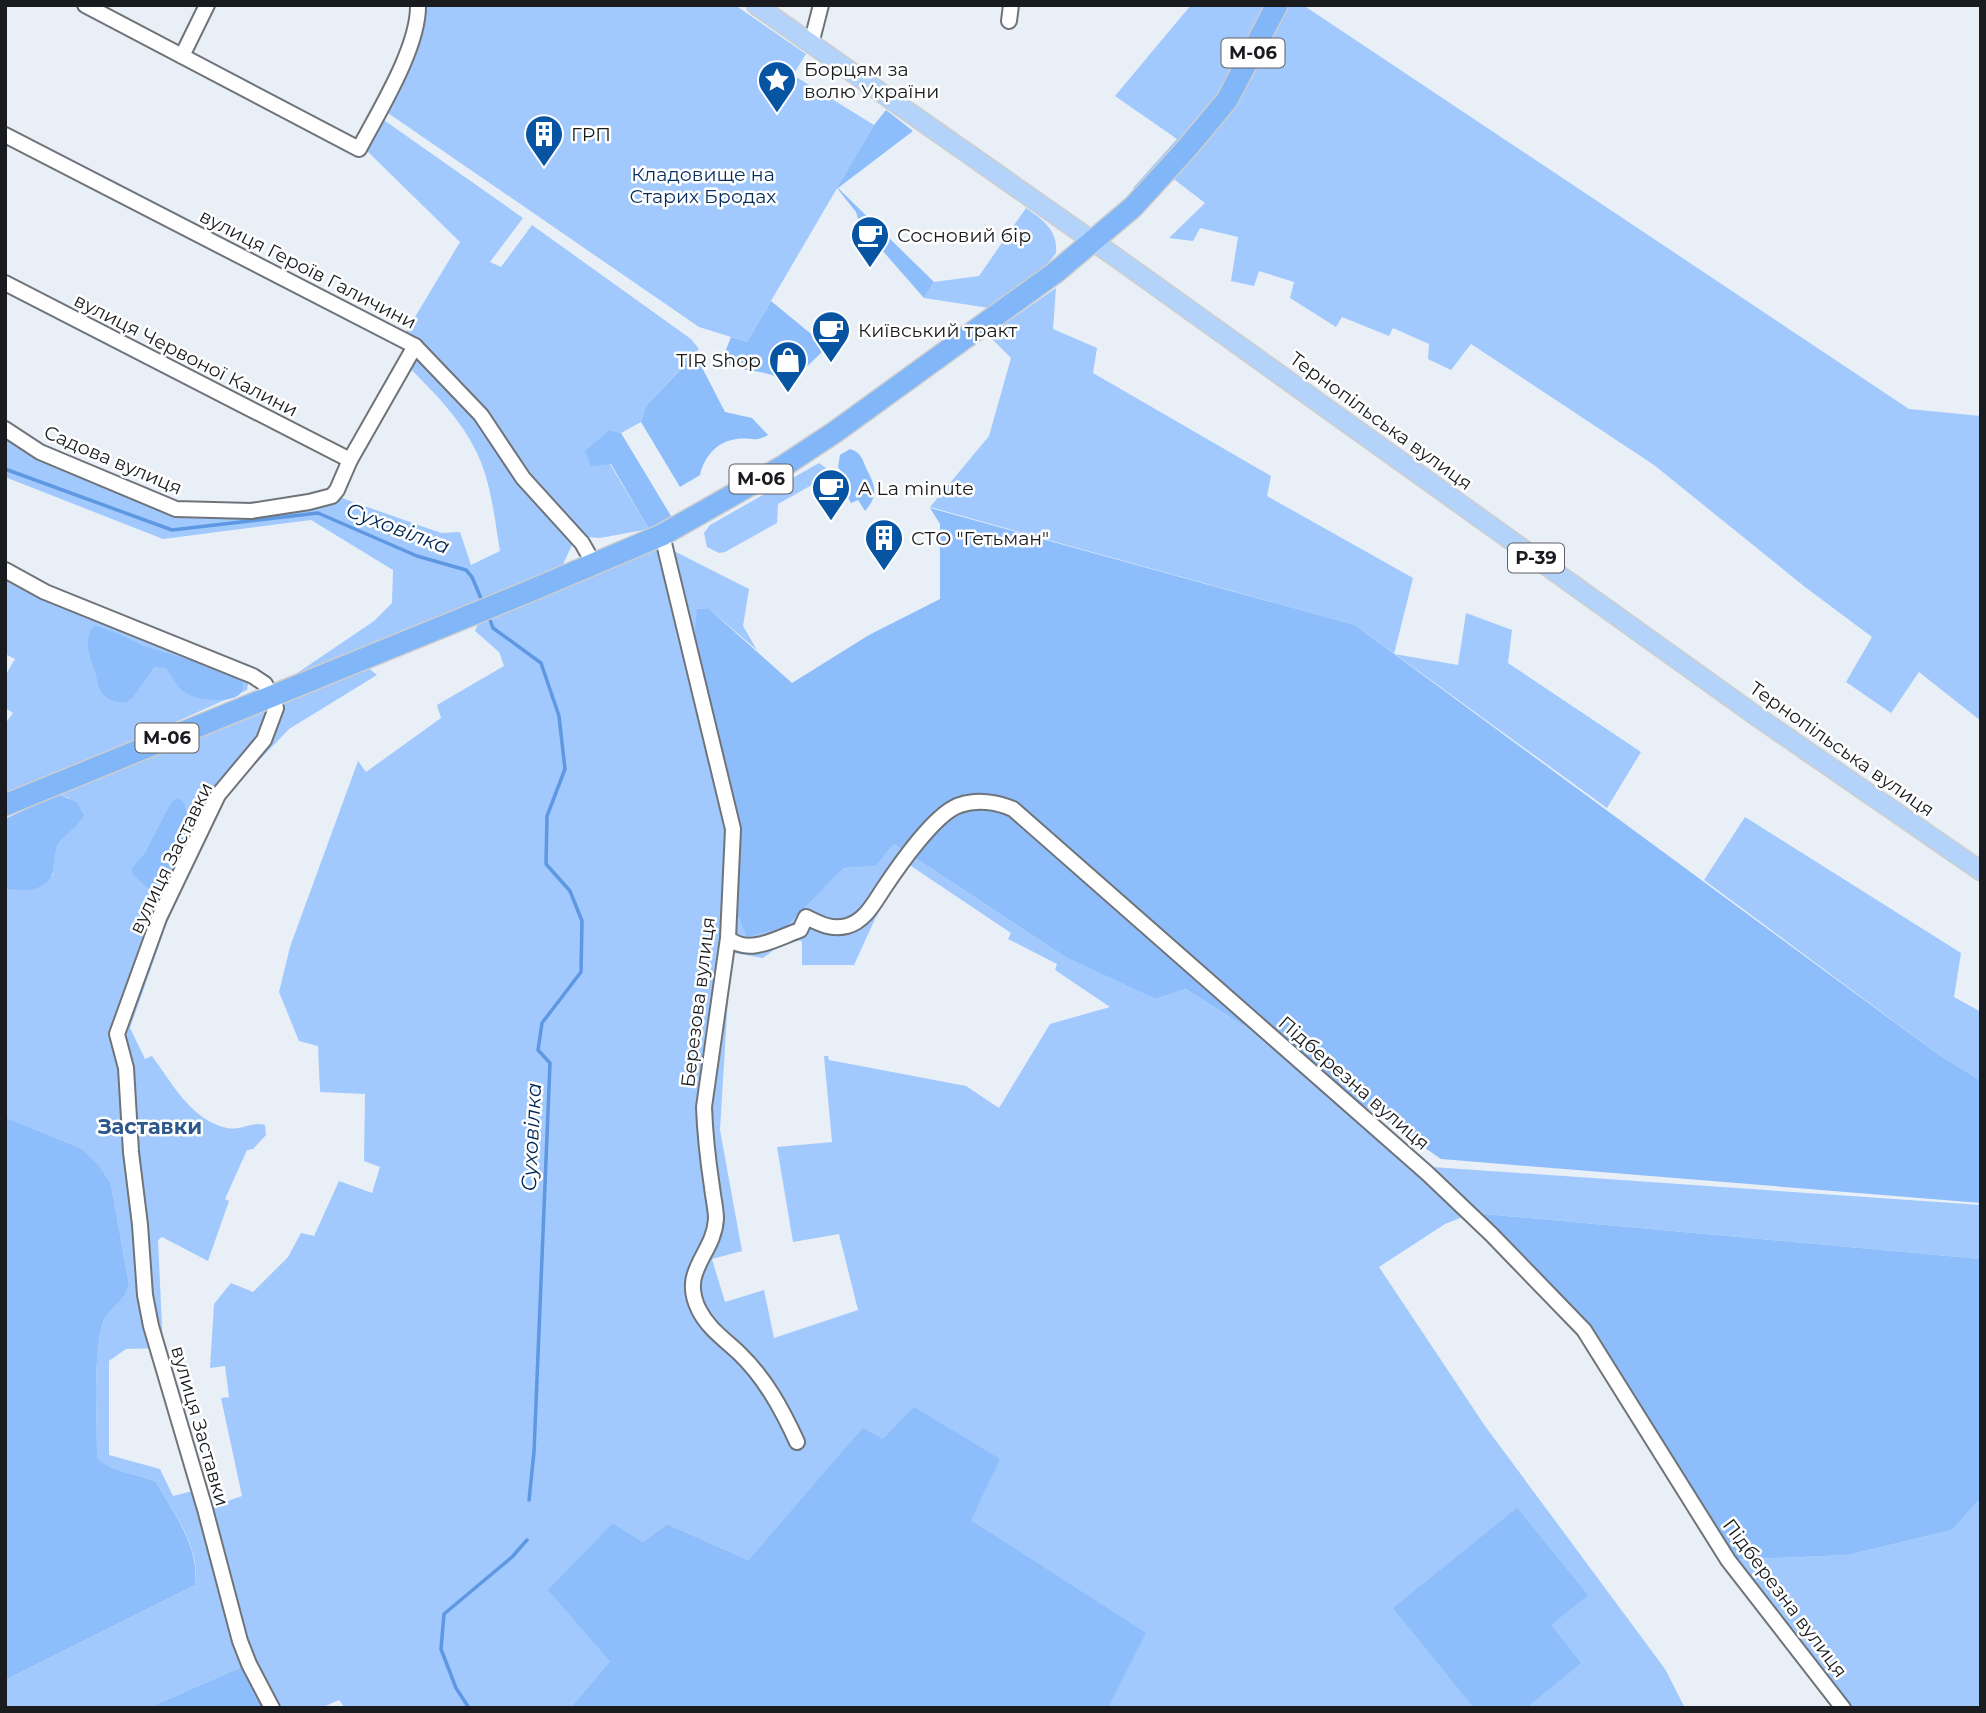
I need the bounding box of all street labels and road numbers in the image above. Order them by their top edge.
road number: М-06 [1222,38,1284,68]
street label: вулиця Героїв Галичини [196,204,420,334]
street label: вулиця Червоної Калини [70,288,302,422]
street label: Тернопільська вулиця [1285,347,1477,495]
street label: Садова вулиця [40,421,186,499]
road number: М-06 [730,464,792,494]
road number: Р-39 [1508,544,1564,572]
street label: Тернопільська вулиця [1745,676,1939,822]
road number: М-06 [136,724,198,752]
street label: вулиця Заставки [124,779,218,937]
street label: Березова вулиця [676,916,720,1088]
street label: Підберезна вулиця [1274,1011,1434,1155]
street label: вулиця Заставки [166,1343,234,1509]
street label: Підберезна вулиця [1718,1514,1852,1682]

